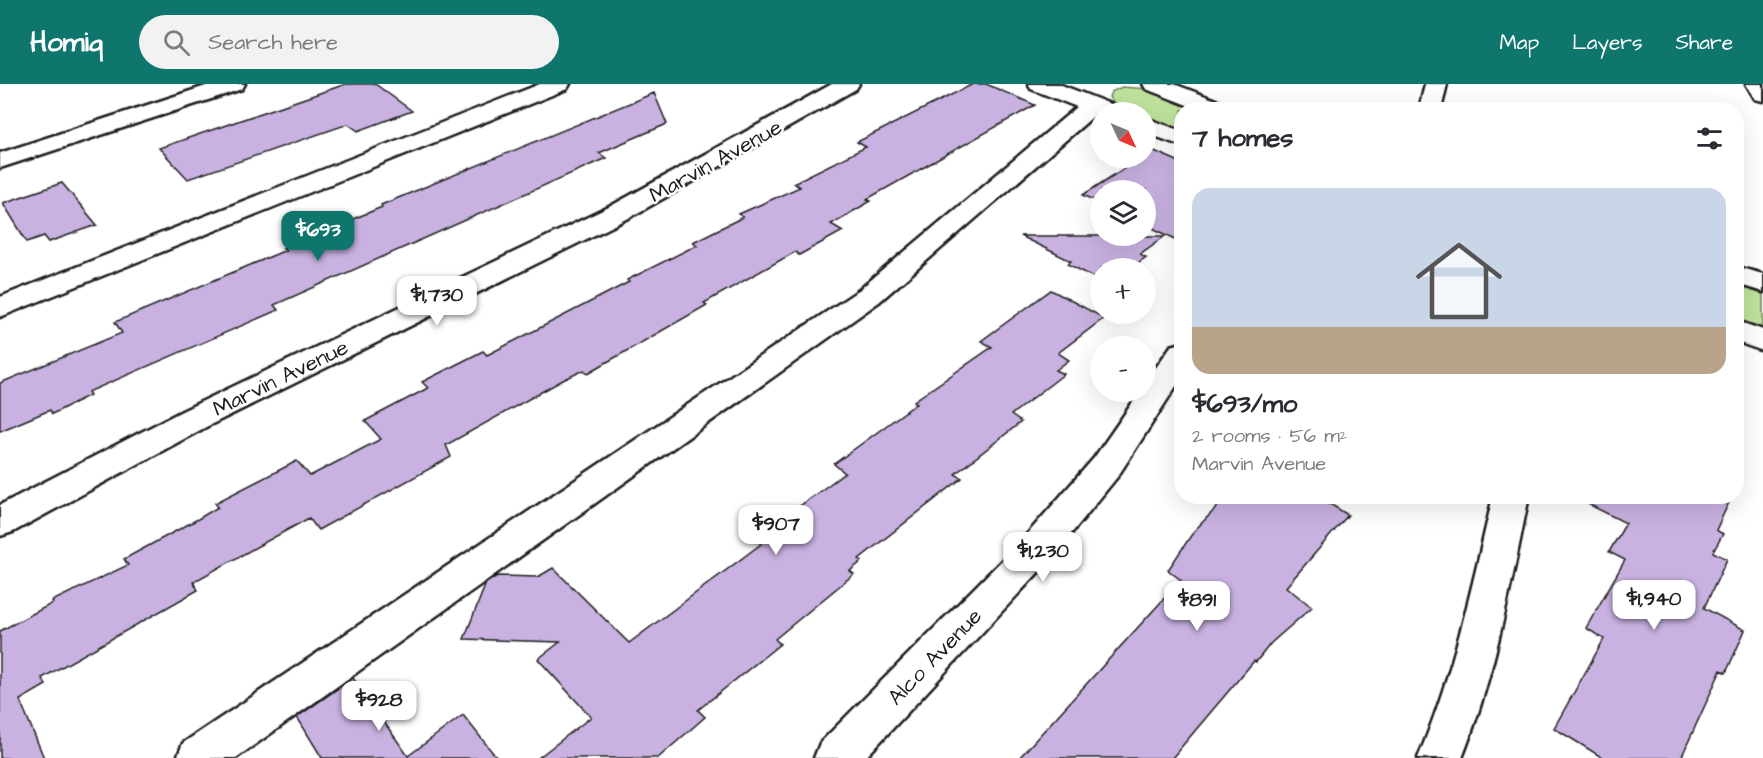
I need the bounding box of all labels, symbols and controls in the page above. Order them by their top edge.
search box [139,15,559,69]
text: Homiq [30,23,103,62]
icon: search [160,26,193,59]
text: Search here [208,27,338,58]
text: Map [1499,28,1539,57]
text: Layers [1572,28,1642,57]
text: Share [1675,28,1733,57]
north arrow [1090,102,1156,168]
map controls [1090,102,1156,402]
street label: Marvin Avenue [644,112,788,211]
text: 7 homes [1192,120,1293,156]
icon: filters [1693,122,1726,155]
button: layers [1090,180,1156,246]
pin: $693 [282,211,354,262]
text: $693 [295,216,341,244]
icon: home [1405,227,1513,335]
button: + [1090,258,1156,324]
pin: $1,730 [388,276,486,327]
text: $1,730 [411,281,463,309]
street label: Marvin Avenue [208,332,354,425]
button: − [1090,336,1156,402]
text: $693/mo [1192,386,1298,422]
text: 2 rooms · 56 m² [1192,422,1347,450]
text: Marvin Avenue [1192,450,1326,478]
pin: $907 [740,505,812,556]
text: $907 [752,510,800,538]
pin: $1,230 [994,532,1092,583]
text: $1,230 [1017,537,1069,565]
pin: $1,940 [1605,580,1703,631]
pin: $891 [1161,581,1233,632]
text: $1,940 [1627,585,1681,613]
text: $891 [1178,586,1216,614]
street label: Alco Avenue [881,602,989,712]
pin: $928 [343,681,415,732]
text: $928 [356,686,402,714]

